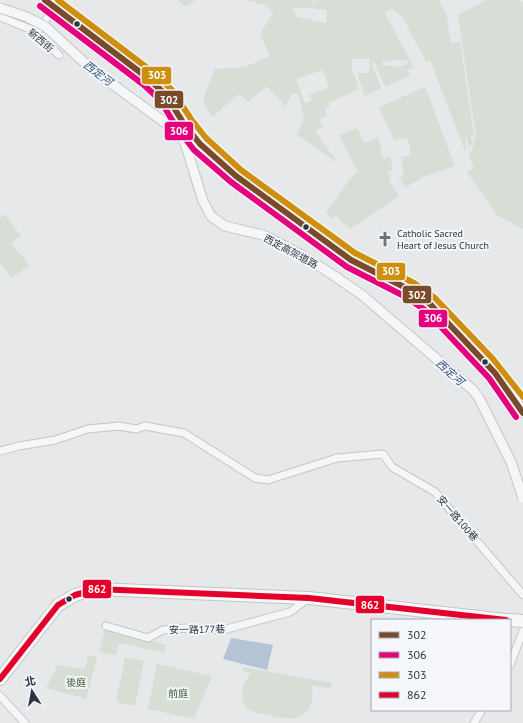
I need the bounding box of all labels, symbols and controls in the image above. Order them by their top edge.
unlabelled marker [72,19,82,29]
street label: 新西街 [25,26,56,55]
water label: 西定河 [81,57,117,90]
line badge: 303 [141,66,172,85]
text: 303 [148,68,166,82]
line badge: 302 [154,90,184,109]
text: 302 [160,93,178,107]
line badge: 306 [164,121,194,141]
text: 306 [170,124,188,138]
unlabelled marker [301,222,311,232]
place label: Catholic Sacred Heart of Jesus Church [397,227,489,252]
church icon: Catholic Sacred Heart of Jesus Church [376,230,394,248]
street label: 西定高架道路 [261,232,320,271]
line badge: 303 [376,262,406,281]
text: 303 [382,264,400,278]
line badge: 302 [402,285,432,304]
text: 302 [408,288,426,302]
line badge: 306 [418,309,448,328]
text: 306 [424,311,442,325]
water label: 西定河 [433,356,469,389]
unlabelled marker [480,357,490,367]
street label: 安一路100巷 [434,493,481,544]
line badge: 862 [82,579,112,599]
text: 862 [88,582,106,596]
unlabelled marker [64,594,74,604]
line badge: 862 [355,595,385,614]
text: 862 [361,598,379,612]
legend [371,619,511,711]
street label: 安一路177巷 [169,623,225,636]
text: 302 [407,627,427,642]
text: 306 [407,647,427,662]
text: 303 [407,667,427,682]
north arrow [12,671,52,711]
text: 北 [23,673,37,689]
park label: 後庭 [66,676,86,689]
park label: 前庭 [168,687,188,700]
text: 862 [407,687,427,702]

